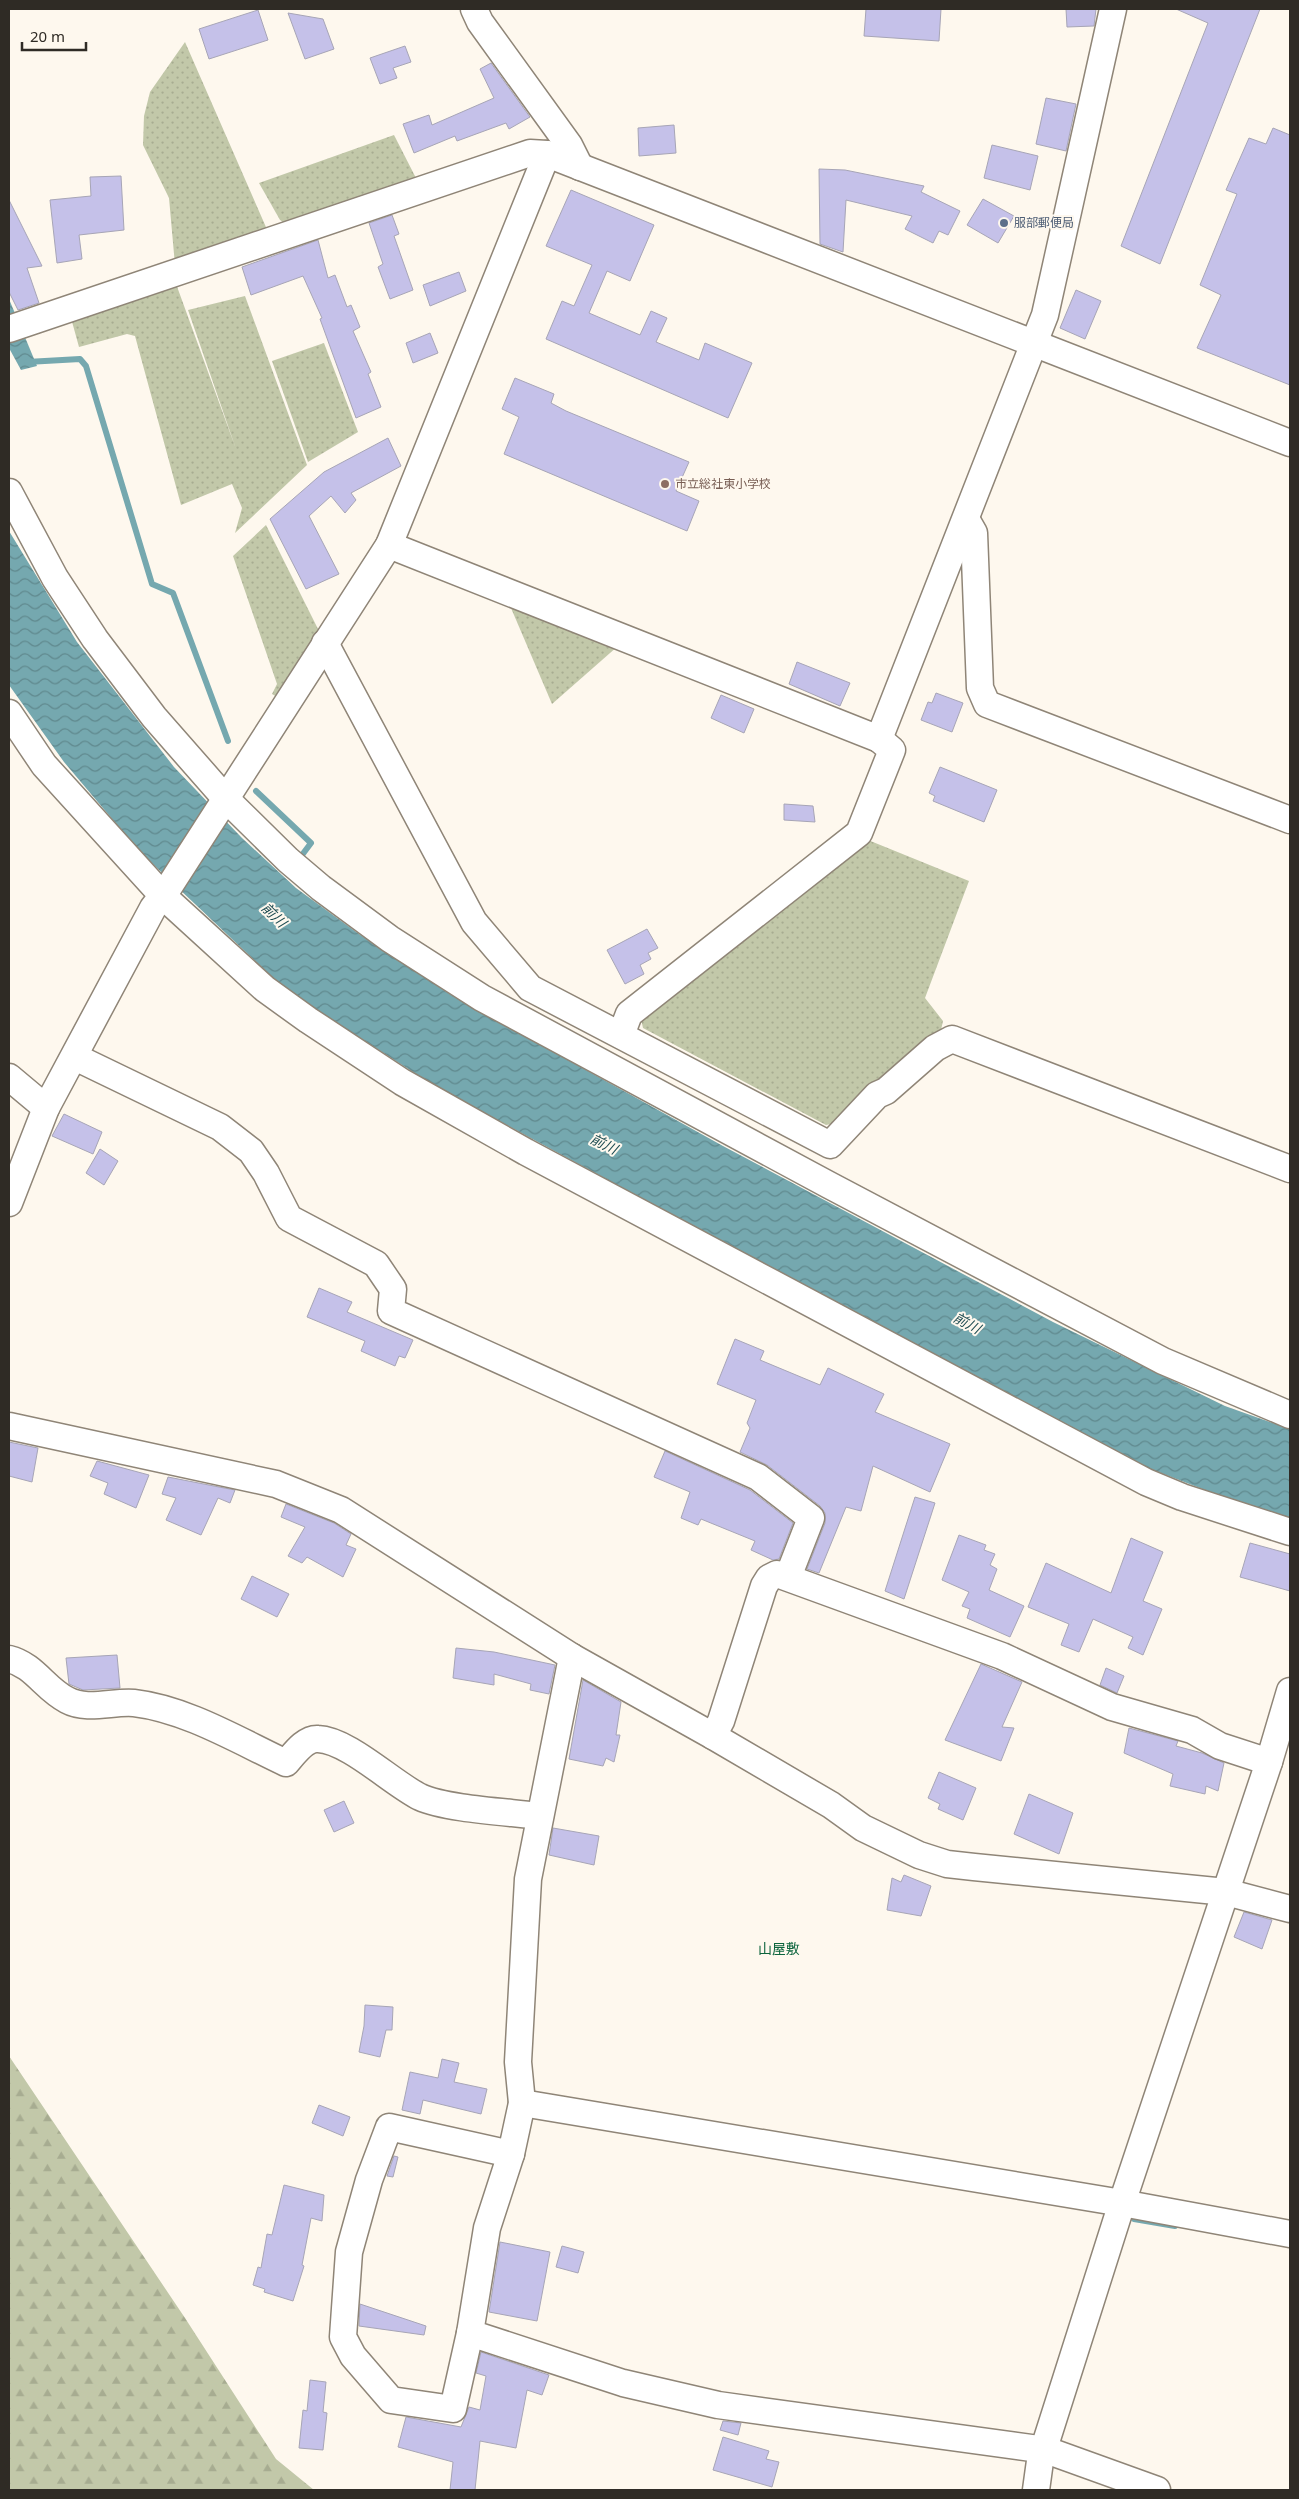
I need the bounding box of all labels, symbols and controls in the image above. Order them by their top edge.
scale bar [22,20,86,52]
text: 20 m [30,26,65,46]
place label: 服部郵便局 [1014,214,1074,231]
marker: 服部郵便局 [998,217,1010,229]
place label: 市立総社東小学校 [675,475,771,492]
marker: 市立総社東小学校 [659,478,671,490]
water label: 前川 [258,898,292,933]
water label: 前川 [587,1129,623,1159]
water label: 前川 [950,1308,986,1338]
district label: 山屋敷 [758,1939,800,1958]

